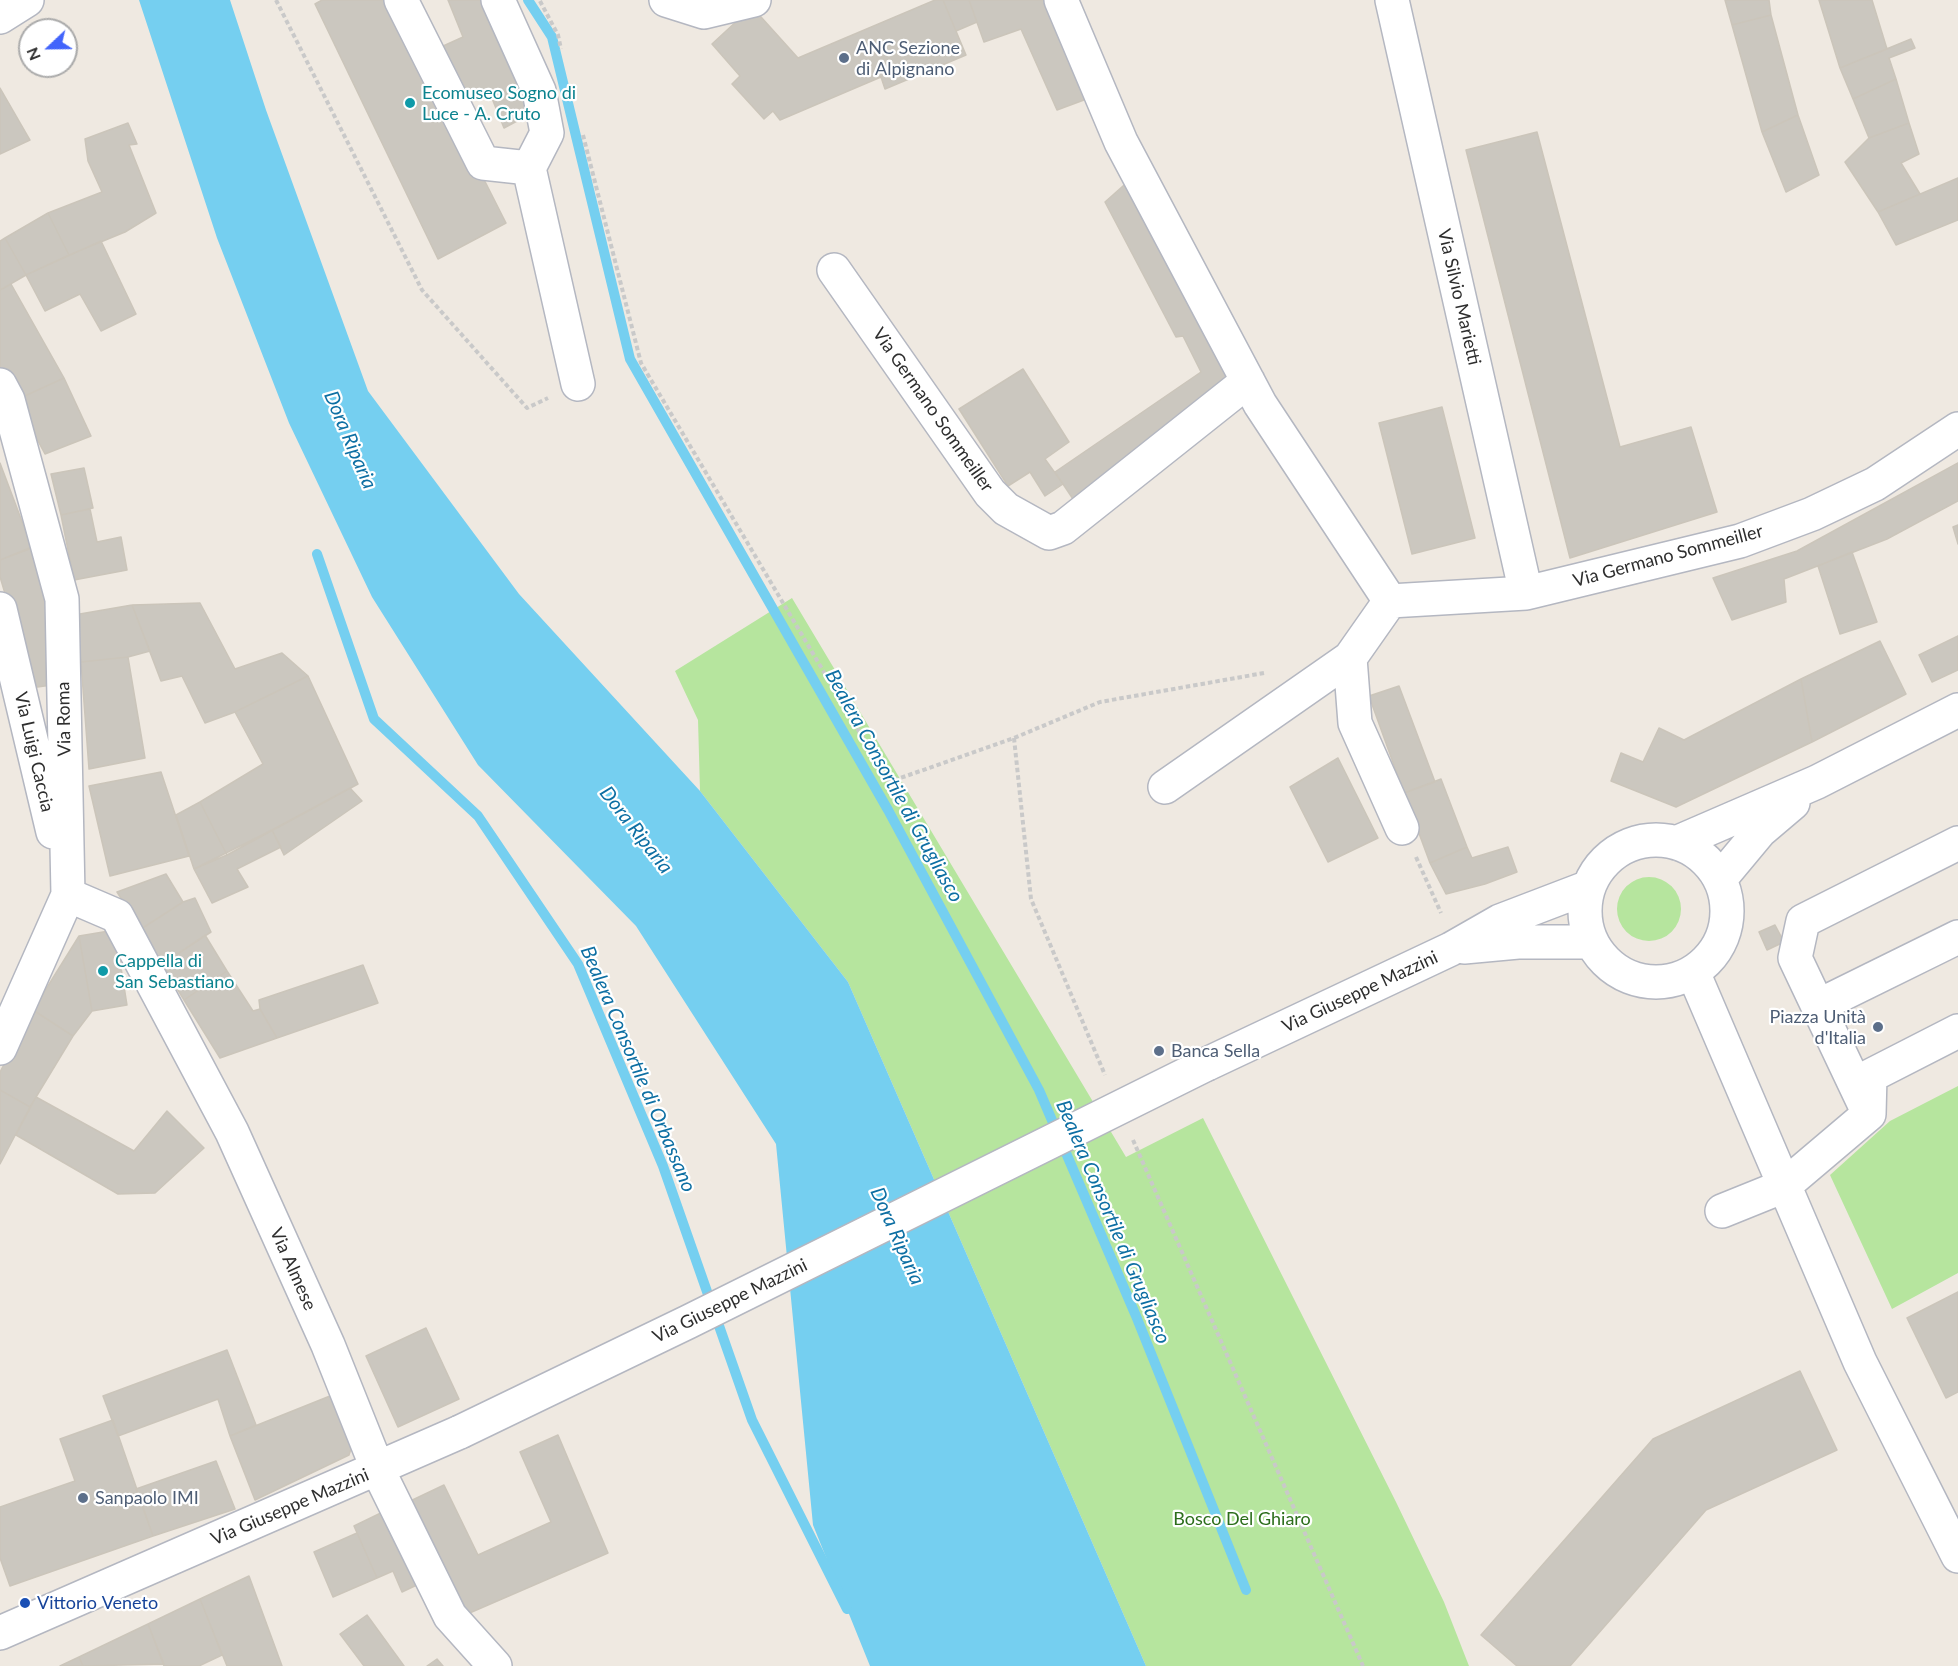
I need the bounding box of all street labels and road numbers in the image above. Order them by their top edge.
street label: Via Silvio Marietti [1433,227,1485,367]
street label: Via Germano Sommeiller [868,324,998,496]
street label: Via Germano Sommeiller [1571,520,1765,592]
street label: Via Roma [53,681,75,757]
street label: Via Luigi Caccia [10,690,58,814]
street label: Via Giuseppe Mazzini [1279,946,1441,1038]
street label: Via Almese [265,1224,321,1314]
street label: Via Giuseppe Mazzini [649,1254,811,1348]
street label: Via Giuseppe Mazzini [208,1464,372,1550]

